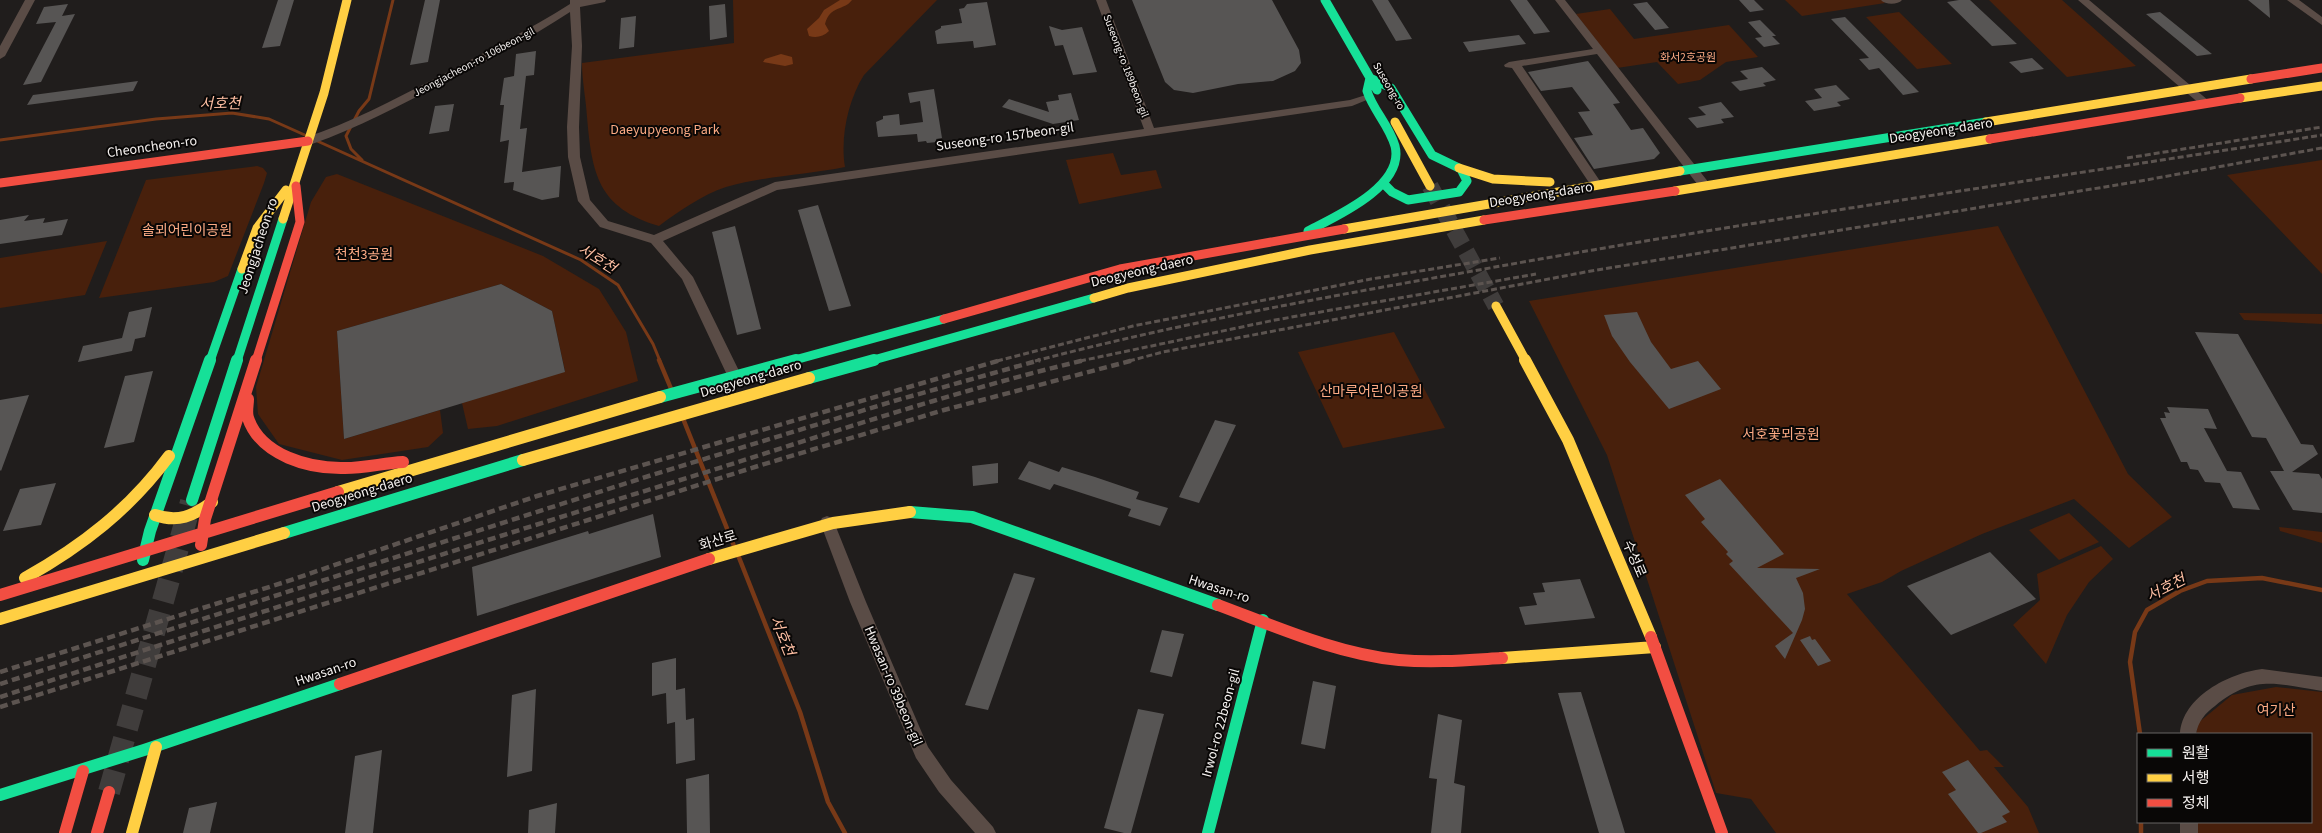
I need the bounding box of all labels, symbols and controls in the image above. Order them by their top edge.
street label: Suseong-ro 189beon-gil [1099,12,1153,120]
street label: Jeongjacheon-ro 106beon-gil [411,24,537,100]
park label: 화서2호공원 [1660,50,1716,65]
street label: Suseong-ro [1369,59,1409,113]
water label: 서호천 [199,93,243,115]
street label: Deogyeong-daero [1888,113,1994,149]
street label: Suseong-ro 157beon-gil [935,117,1076,157]
park label: Daeyupyeong Park [610,120,720,140]
street label: Cheoncheon-ro [106,131,198,163]
street label: Deogyeong-daero [1488,177,1594,213]
street label: Jeongjacheon-ro [233,195,283,297]
park label: 솔뫼어린이공원 [142,221,232,241]
water label: 서호천 [574,239,622,280]
park label: 천천3공원 [335,245,393,265]
street label: Deogyeong-daero [1089,249,1195,293]
street label: Deogyeong-daero [698,355,804,403]
park label: 산마루어린이공원 [1319,382,1423,402]
park label: 서호꽃뫼공원 [1742,425,1820,445]
street label: Deogyeong-daero [309,468,415,518]
street label: 화산로 [697,526,740,556]
street label: 수성로 [1617,537,1651,581]
water label: 서호천 [2143,568,2191,607]
street label: Hwasan-ro [1186,570,1252,608]
water label: 서호천 [765,613,800,661]
street label: Hwasan-ro 39beon-gil [859,623,927,749]
street label: Hwasan-ro [293,652,359,692]
street label: Irwol-ro 22beon-gil [1197,666,1245,780]
park label: 여기산 [2257,701,2295,721]
legend [2137,733,2312,823]
text: 원활 [2182,743,2210,764]
text: 서행 [2182,768,2210,789]
text: 정체 [2182,793,2210,814]

